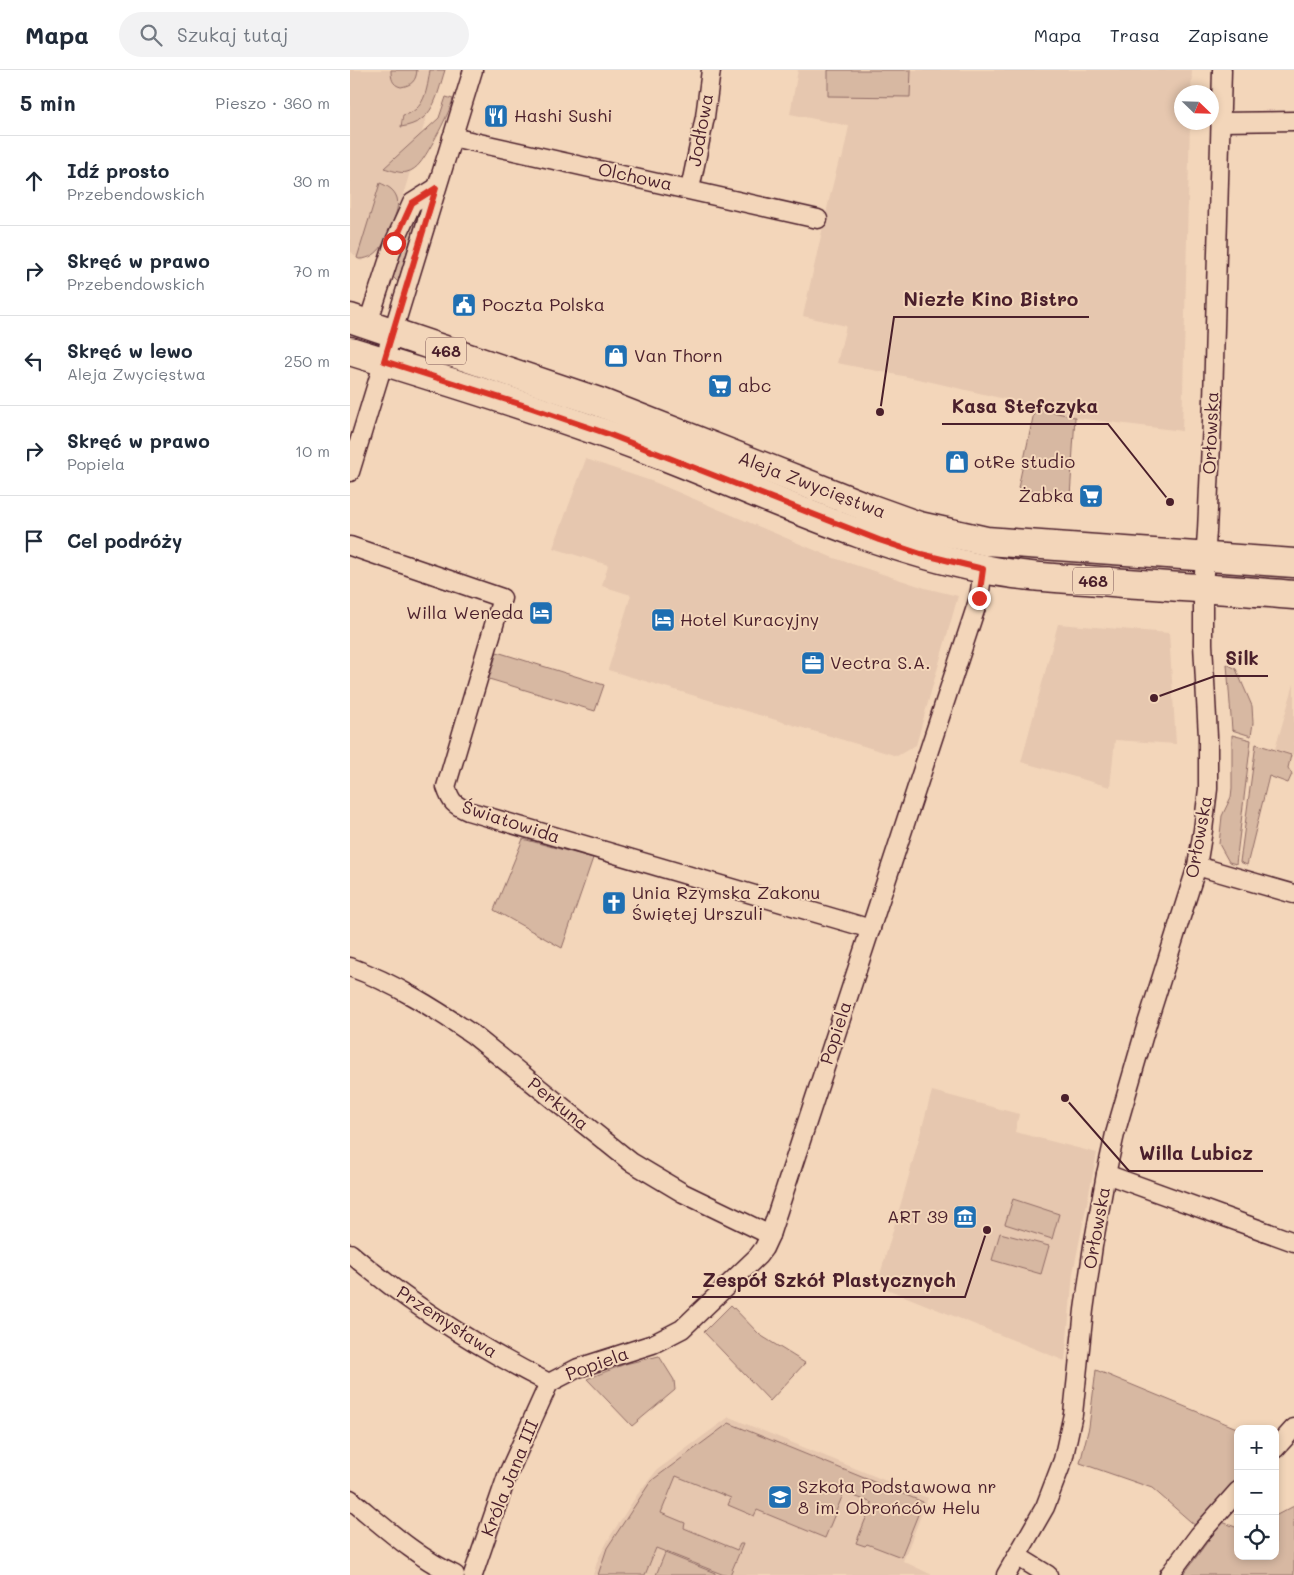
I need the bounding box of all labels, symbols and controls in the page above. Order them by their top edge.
search box [119,12,469,57]
text: Mapa [25,19,89,50]
icon: search [137,21,165,49]
text: Szukaj tutaj [177,22,288,47]
text: Mapa [1034,23,1082,47]
text: Trasa [1110,23,1160,47]
text: Zapisane [1188,23,1269,47]
north arrow [1174,85,1219,130]
text: 5 min [20,89,76,116]
text: Pieszo · 360 m [215,92,330,113]
street label: Jodłowa [682,92,718,168]
restaurant icon: Hashi Sushi [483,103,509,129]
place label: Hashi Sushi [514,103,613,127]
street label: Olchowa [596,156,675,196]
text: Idź prosto [67,158,169,183]
icon: ahead [20,167,48,195]
text: 30 m [293,170,330,191]
text: Przebendowskich [67,183,204,204]
route start [383,232,406,255]
text: Skręć w prawo [67,248,210,273]
icon: right [20,257,48,285]
text: 70 m [293,260,330,281]
text: Przebendowskich [67,273,204,294]
callout: Niezłe Kino Bistro [894,283,1089,317]
text: Niezłe Kino Bistro [904,286,1078,311]
public building icon: Poczta Polska [451,292,477,318]
place label: Poczta Polska [482,292,605,316]
text: Skręć w lewo [67,338,193,363]
road number: 468 [426,338,466,364]
shop icon: Van Thorn [603,343,629,369]
place label: Van Thorn [634,343,722,367]
icon: left [20,347,48,375]
text: 250 m [284,350,330,371]
text: Aleja Zwycięstwa [67,363,206,384]
supermarket icon: abc [707,373,733,399]
place label: abc [738,373,771,397]
callout: Kasa Stefczyka [942,390,1108,424]
street label: Orłowska [1197,391,1223,475]
text: Kasa Stefczyka [952,393,1098,418]
text: Skręć w prawo [67,428,210,453]
icon: right [20,437,48,465]
text: 10 m [295,440,330,461]
street label: Aleja Zwycięstwa [735,445,890,523]
shop icon: otRe studio [944,449,970,475]
place label: otRe studio [974,449,1075,473]
text: Popiela [67,453,125,474]
place label: Żabka [1018,483,1074,507]
supermarket icon: Żabka [1078,483,1104,509]
icon: arrive [20,527,48,555]
text: Cel podróży [67,528,182,553]
road number: 468 [1073,568,1113,594]
route end [968,587,991,610]
place label: Willa Weneda [406,600,524,624]
hotel icon: Willa Weneda [528,600,554,626]
hotel icon: Hotel Kuracyjny [650,607,676,633]
place label: Hotel Kuracyjny [680,607,819,631]
callout: Silk [1215,642,1268,676]
text: Silk [1225,645,1259,670]
office icon: Vectra S.A. [800,650,826,676]
place label: Vectra S.A. [830,650,930,674]
street label: Światowida [459,794,563,848]
street label: Orłowska [1179,794,1217,880]
place label: Unia Rzymska Zakonu Świętej Urszuli [632,880,820,925]
church icon: Unia Rzymska Zakonu Świętej Urszuli [601,890,627,916]
street label: Popiela [814,998,857,1067]
street label: Perkuna [523,1071,594,1135]
callout: Willa Lubicz [1129,1137,1263,1171]
text: Willa Lubicz [1139,1140,1253,1165]
street label: Orłowska [1077,1185,1115,1271]
place label: ART 39 [887,1204,948,1228]
museum icon: ART 39 [952,1204,978,1230]
callout: Zespół Szkół Plastycznych [692,1263,965,1297]
text: Zespół Szkół Plastycznych [702,1267,956,1292]
street label: Przemysława [393,1280,503,1363]
street label: Popiela [562,1341,631,1385]
street label: Króla Jana III [475,1416,543,1540]
map controls [1234,1425,1279,1560]
button: + [1234,1425,1279,1470]
button: − [1234,1470,1279,1515]
place label: Szkoła Podstawowa nr 8 im. Obrońców Helu [798,1474,997,1519]
school or university icon: Szkoła Podstawowa nr 8 im. Obrońców Helu [767,1484,793,1510]
button: locate [1234,1515,1279,1560]

